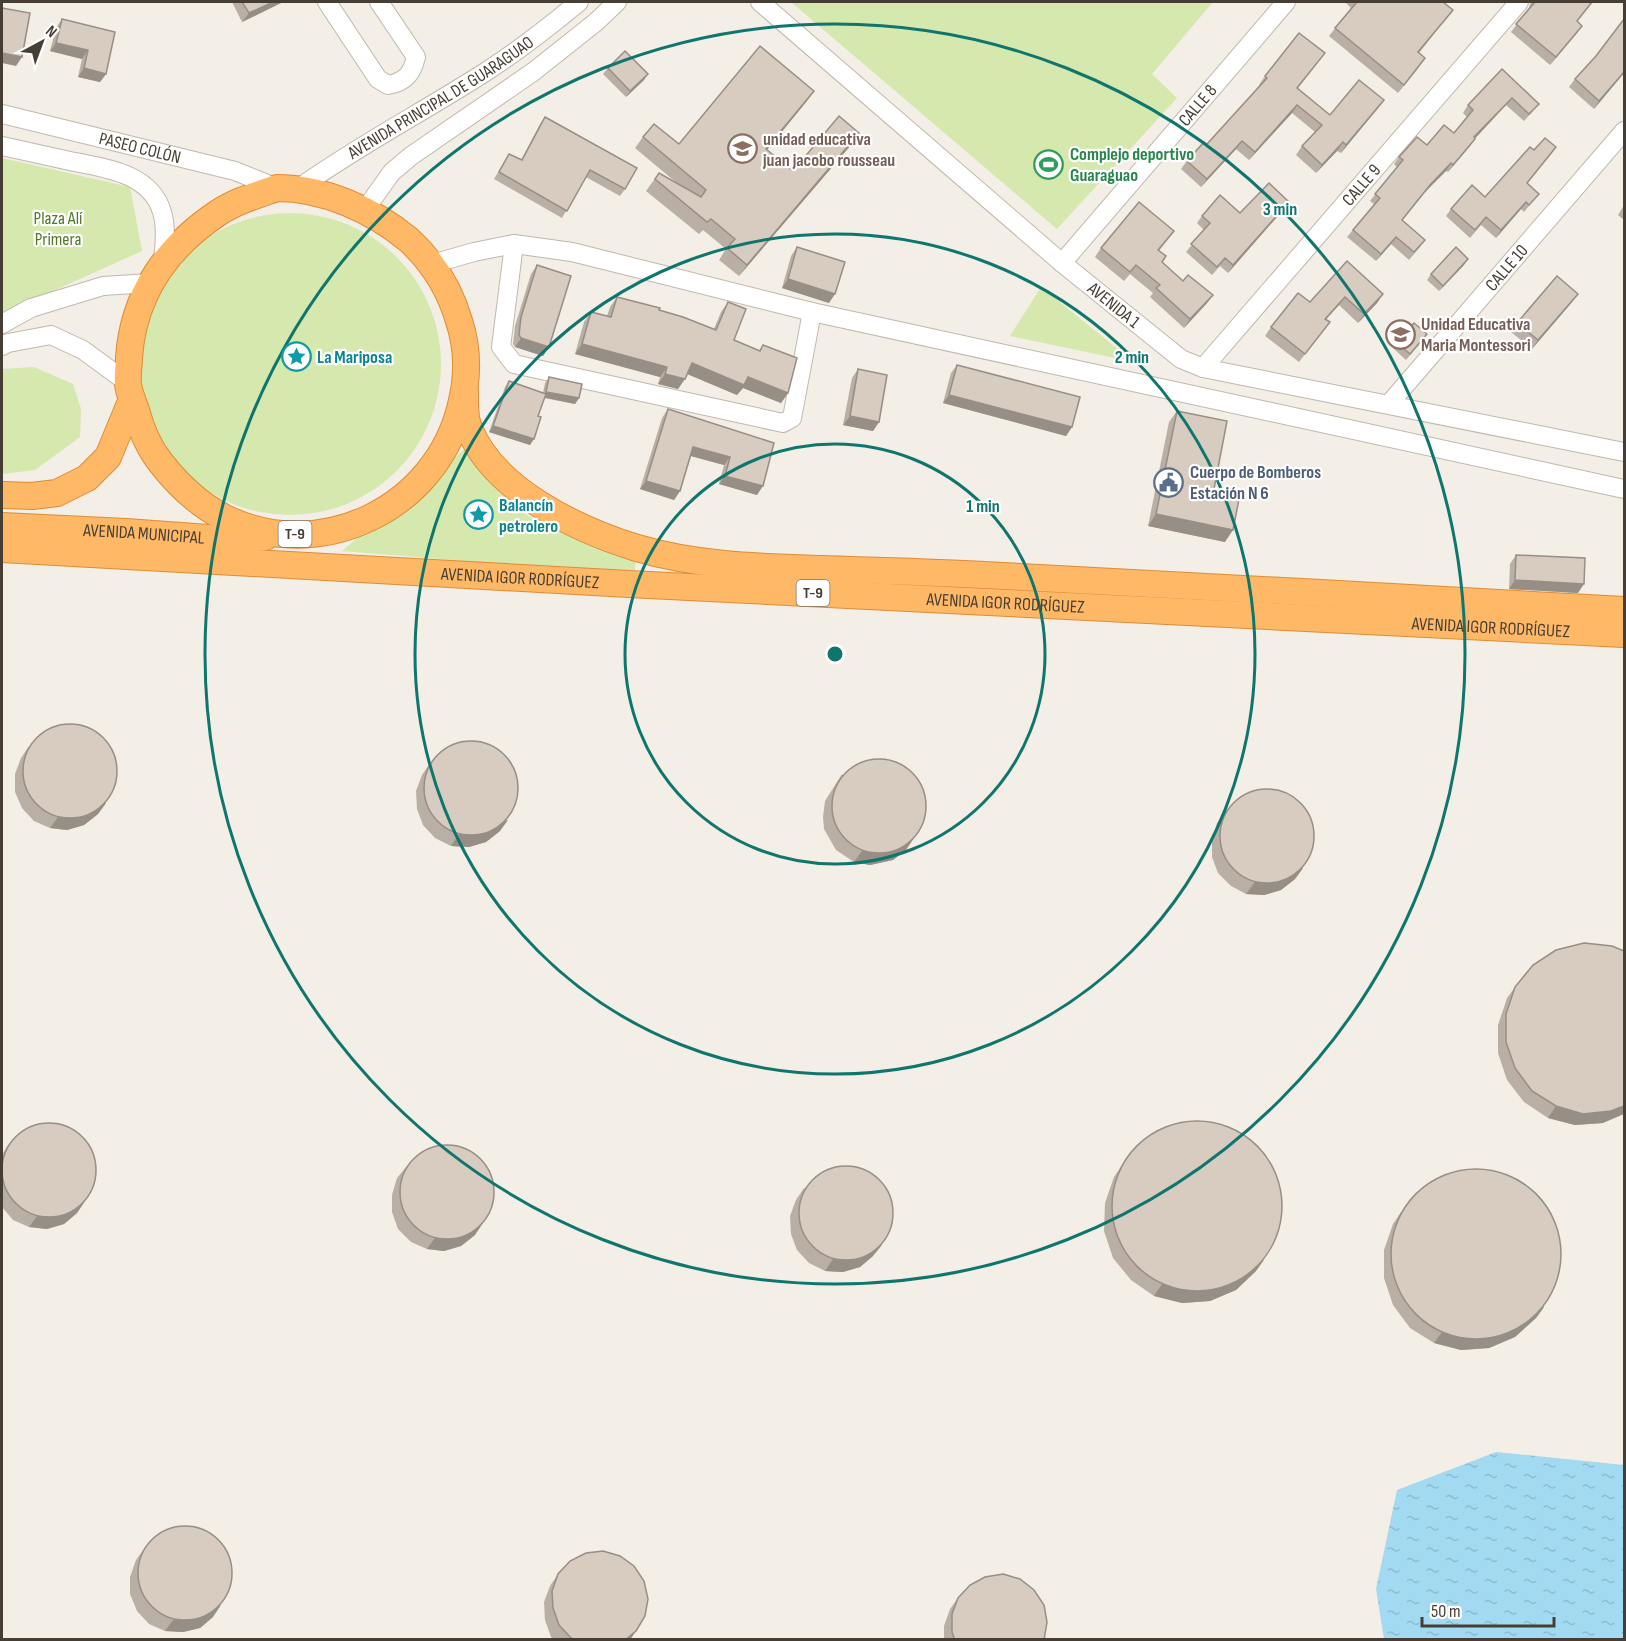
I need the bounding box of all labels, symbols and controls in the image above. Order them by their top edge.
north arrow [12,12,72,72]
text: N [41,22,60,42]
street label: AVENIDA PRINCIPAL DE GUARAGUAO [343,31,537,164]
street label: CALLE 8 [1174,80,1221,130]
street label: PASEO COLÓN [97,128,183,168]
place label: unidad educativa juan jacobo rousseau [762,129,895,171]
school or university icon: unidad educativa juan jacobo rousseau [726,133,758,165]
place label: Complejo deportivo Guaraguao [1070,144,1194,186]
sports icon: Complejo deportivo Guaraguao [1033,148,1065,180]
street label: CALLE 9 [1337,160,1385,210]
text: 3 min [1263,199,1297,220]
park label: Plaza Alí Primera [34,208,83,250]
street label: CALLE 10 [1481,240,1532,295]
street label: AVENIDA 1 [1083,277,1145,333]
place label: Unidad Educativa Maria Montessori [1421,314,1531,356]
school or university icon: Unidad Educativa Maria Montessori [1384,318,1416,350]
place icon: La Mariposa [280,341,312,373]
place label: La Mariposa [317,347,392,368]
text: 2 min [1115,347,1149,368]
place label: Cuerpo de Bomberos Estación N 6 [1190,462,1321,504]
public building icon: Cuerpo de Bomberos Estación N 6 [1153,466,1185,498]
place label: Balancín petrolero [499,495,558,537]
text: 1 min [966,496,1000,517]
place icon: Balancín petrolero [462,499,494,531]
street label: AVENIDA MUNICIPAL [82,519,205,548]
road number: T-9 [278,521,312,547]
street label: AVENIDA IGOR RODRÍGUEZ [440,563,600,593]
road number: T-9 [796,580,830,606]
street label: AVENIDA IGOR RODRÍGUEZ [925,588,1086,617]
street label: AVENIDA IGOR RODRÍGUEZ [1410,613,1571,642]
centre of rings [825,644,845,664]
scale bar [1422,1590,1554,1628]
text: 50 m [1431,1601,1461,1622]

